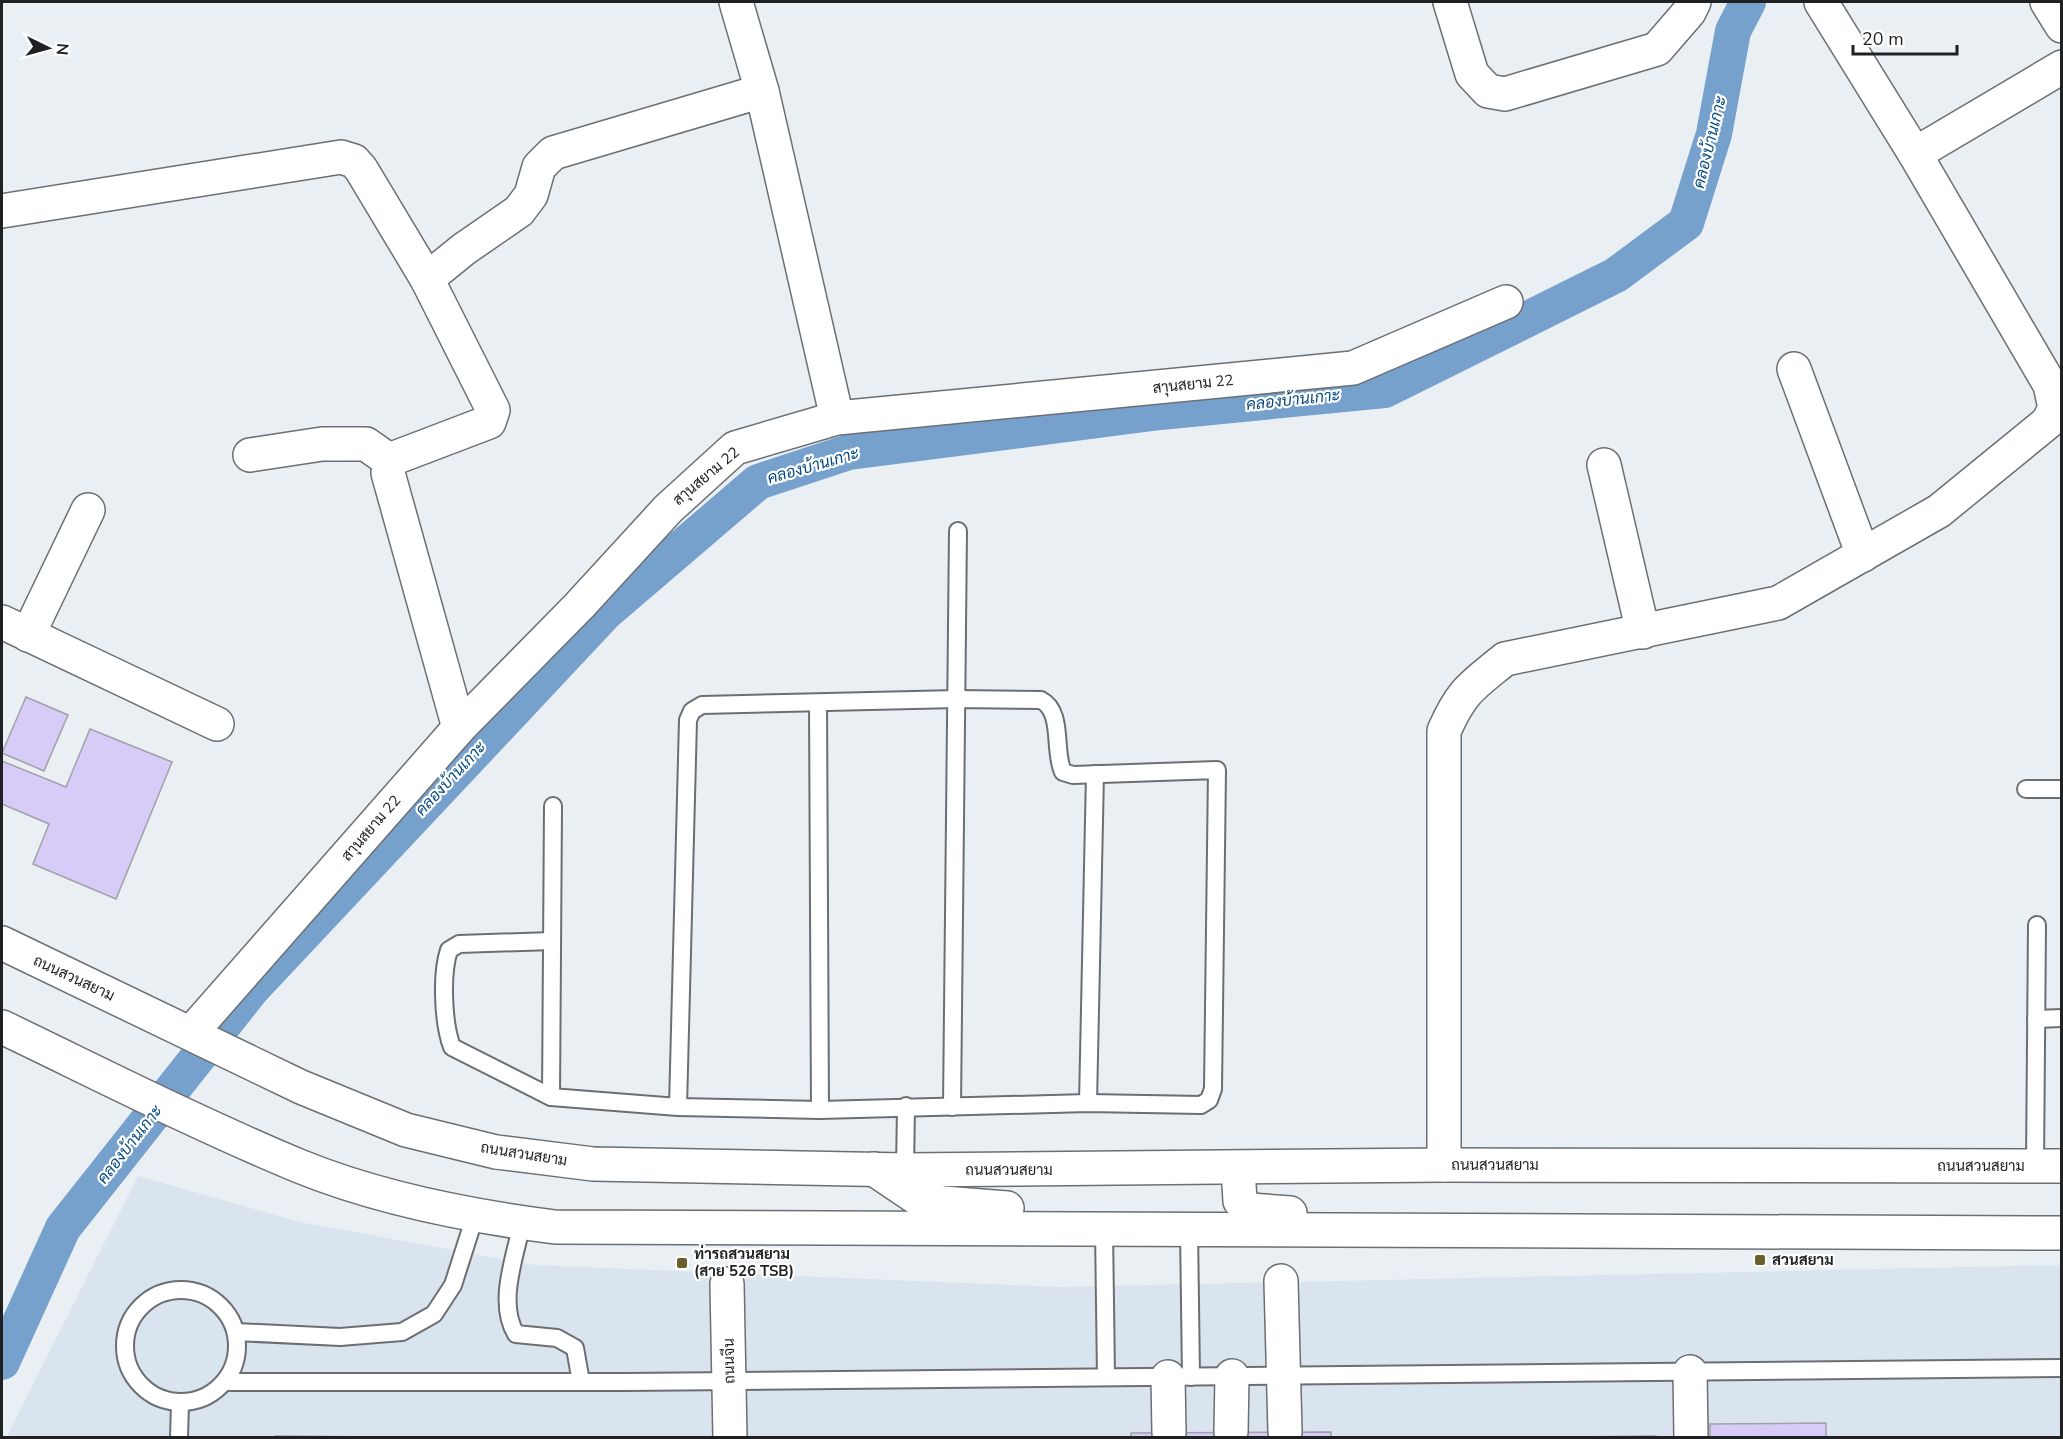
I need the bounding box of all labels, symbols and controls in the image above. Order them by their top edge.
north arrow [18,18,78,78]
scale bar [1853,18,1956,56]
text: 20 m [1862,27,1904,51]
text: N [50,42,73,56]
water label: คลองบ้านเกาะ [1687,93,1732,191]
street label: สาุนสยาม 22 [1152,370,1235,399]
water label: คลองบ้านเกาะ [1245,383,1342,416]
water label: คลองบ้านเกาะ [765,441,862,490]
street label: สาุนสยาม 22 [668,442,744,511]
water label: คลองบ้านเกาะ [410,736,491,821]
street label: สาุนสยาม 22 [337,791,406,866]
street label: ถนนสวนสยาม [30,950,118,1006]
water label: คลองบ้านเกาะ [91,1100,168,1189]
street label: ถนนสวนสยาม [479,1137,569,1171]
street label: ถนนสวนสยาม [1451,1155,1539,1175]
street label: ถนนสวนสยาม [1937,1156,2025,1176]
street label: ถนนสวนสยาม [965,1160,1053,1180]
place label: ท่ารถสวนสยาม (สาย 526 TSB) [694,1244,794,1281]
place label: สวนสยาม [1772,1250,1834,1270]
marker: สวนสยาม [1753,1253,1767,1267]
marker: ท่ารถสวนสยาม (สาย 526 TSB) [675,1256,689,1270]
street label: ถนนจีน [719,1338,739,1384]

